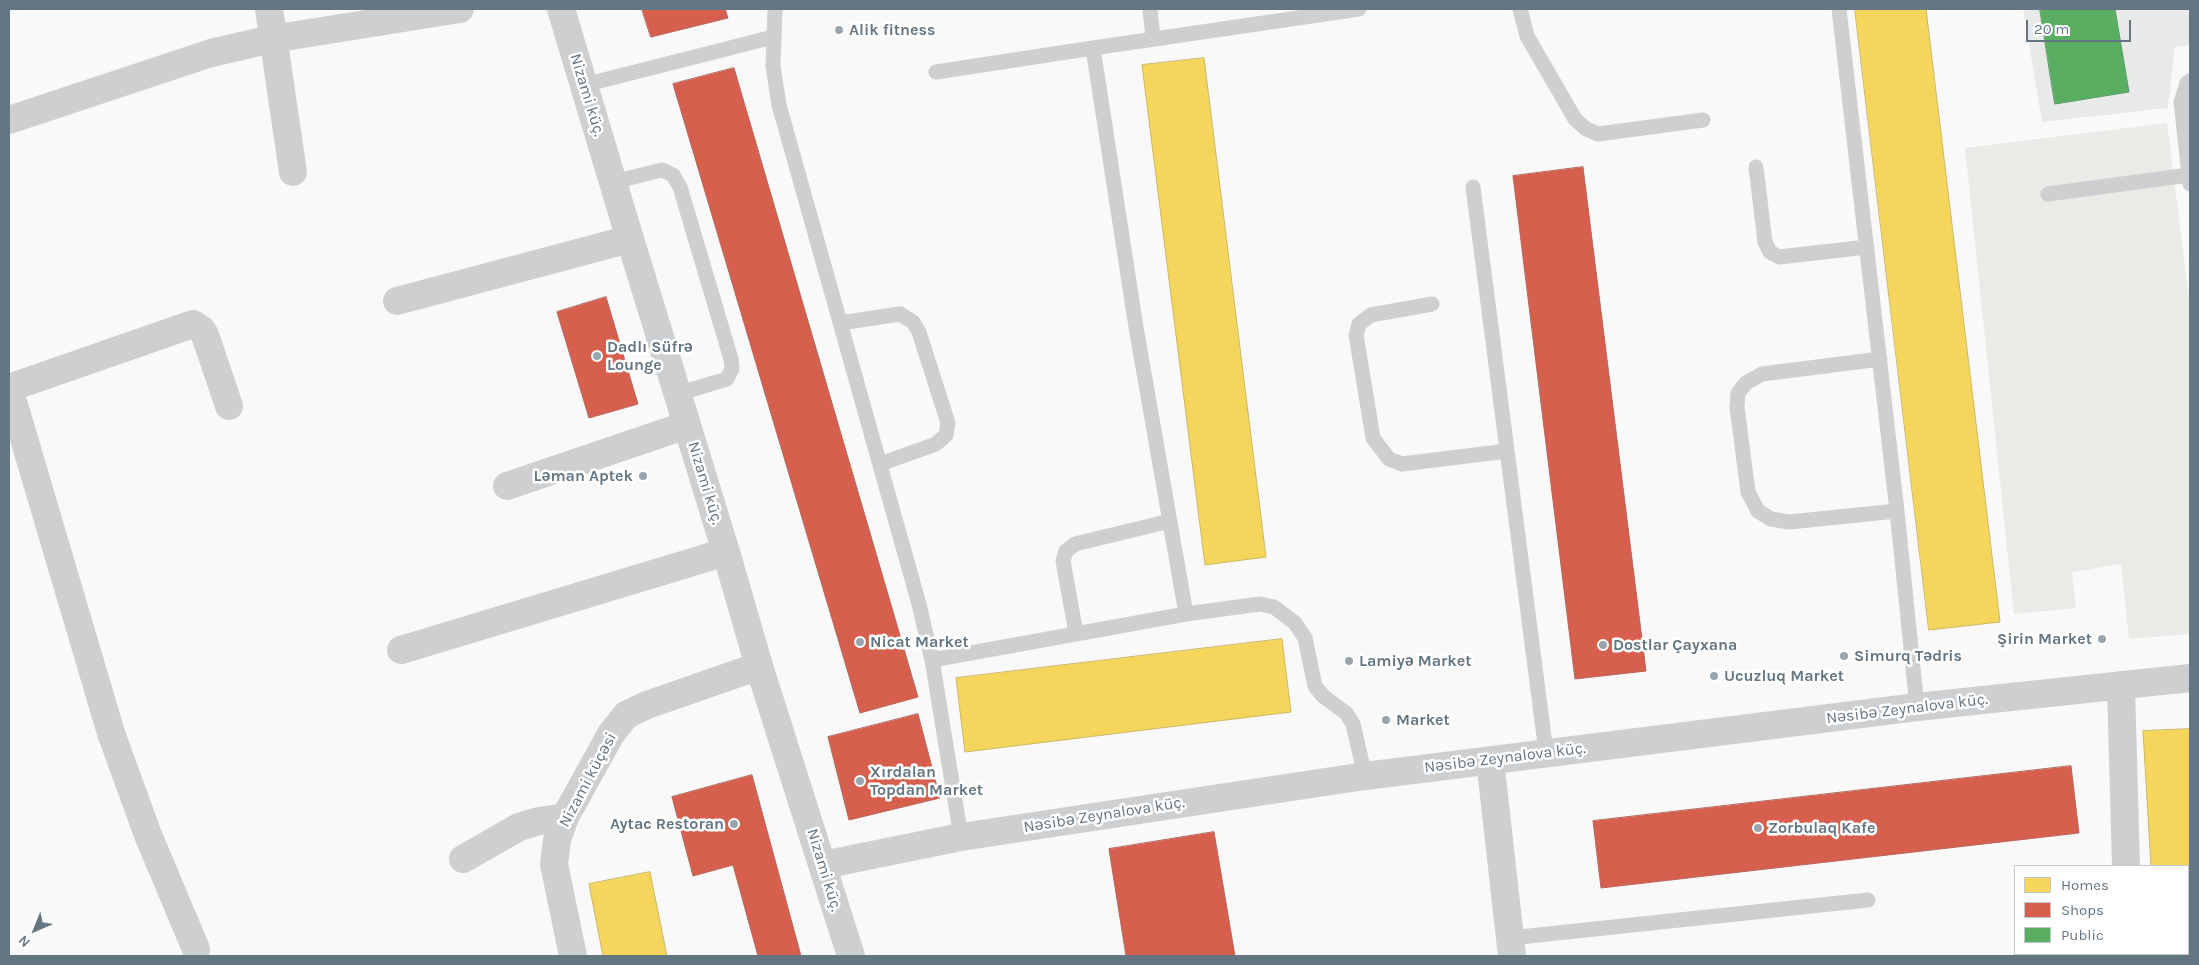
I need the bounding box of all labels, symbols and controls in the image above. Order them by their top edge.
scale bar [2029,10,2134,42]
place label: Alik fitness [849,20,935,40]
text: 20 m [2034,20,2069,38]
marker: Alik fitness [833,24,845,36]
street label: Nizami küç. [565,51,609,139]
place label: Dadlı Süfrə Lounge [607,337,693,375]
marker: Dadlı Süfrə Lounge [591,350,603,362]
street label: Nizami küç. [683,439,727,527]
place label: Ləman Aptek [534,466,633,486]
marker: Ləman Aptek [637,470,649,482]
place label: Şirin Market [1997,629,2092,649]
place label: Nicat Market [870,632,969,652]
marker: Şirin Market [2096,633,2108,645]
place label: Dostlar Çayxana [1613,635,1737,655]
marker: Nicat Market [854,636,866,648]
marker: Dostlar Çayxana [1597,639,1609,651]
place label: Simurq Tədris [1854,646,1962,666]
marker: Simurq Tədris [1838,650,1850,662]
place label: Lamiyə Market [1359,651,1472,671]
marker: Lamiyə Market [1343,655,1355,667]
place label: Ucuzluq Market [1724,666,1844,686]
marker: Ucuzluq Market [1708,670,1720,682]
street label: Nəsibə Zeynalova küç. [1825,690,1989,728]
place label: Market [1396,710,1450,730]
marker: Market [1380,714,1392,726]
street label: Nizami küçəsi [555,729,621,831]
street label: Nəsibə Zeynalova küç. [1423,739,1587,777]
place label: Xırdalan Topdan Market [870,762,983,800]
marker: Xırdalan Topdan Market [854,775,866,787]
street label: Nəsibə Zeynalova küç. [1022,793,1186,837]
place label: Aytac Restoran [610,814,724,834]
marker: Aytac Restoran [728,818,740,830]
place label: Zorbulaq Kafe [1768,818,1875,838]
marker: Zorbulaq Kafe [1752,822,1764,834]
street label: Nizami küç. [802,826,846,914]
legend [2014,865,2189,955]
text: Homes [2061,876,2109,894]
text: Shops [2061,901,2104,919]
north arrow [10,905,60,955]
text: Public [2061,926,2104,944]
text: N [15,932,34,951]

